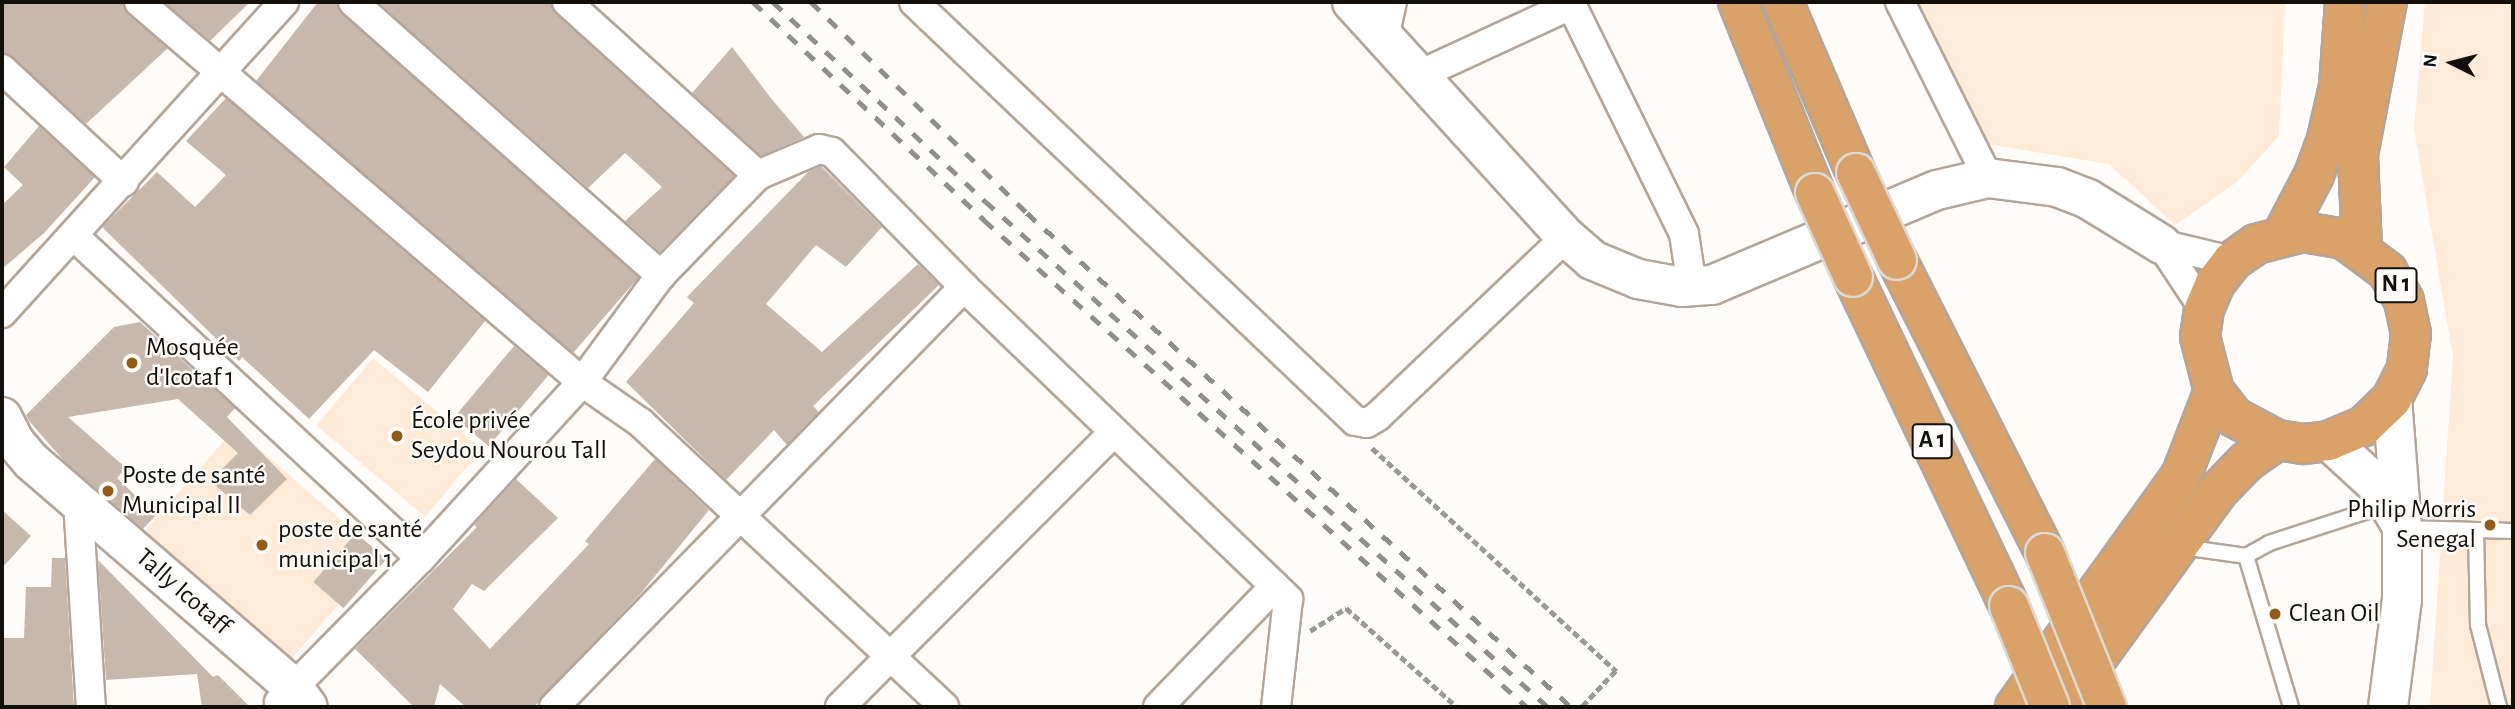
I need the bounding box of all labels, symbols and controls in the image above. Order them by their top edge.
north arrow [2417,28,2487,98]
text: N [2420,53,2441,68]
road number: N 1 [2373,264,2419,306]
place label: Mosquée d'Icotaf 1 [146,332,239,394]
marker: Mosquée d'Icotaf 1 [124,355,140,371]
place label: École privée Seydou Nourou Tall [411,405,607,466]
road number: A 1 [1911,420,1953,462]
marker: École privée Seydou Nourou Tall [389,428,405,444]
place label: Poste de santé Municipal II [122,460,265,522]
marker: Poste de santé Municipal II [100,483,116,499]
place label: Philip Morris Senegal [2347,494,2476,556]
place label: poste de santé municipal 1 [278,514,422,576]
marker: Philip Morris Senegal [2482,517,2498,533]
marker: poste de santé municipal 1 [252,535,272,555]
street label: Tally Icotaff [129,542,237,642]
place label: Clean Oil [2289,598,2380,630]
marker: Clean Oil [2267,606,2283,622]

